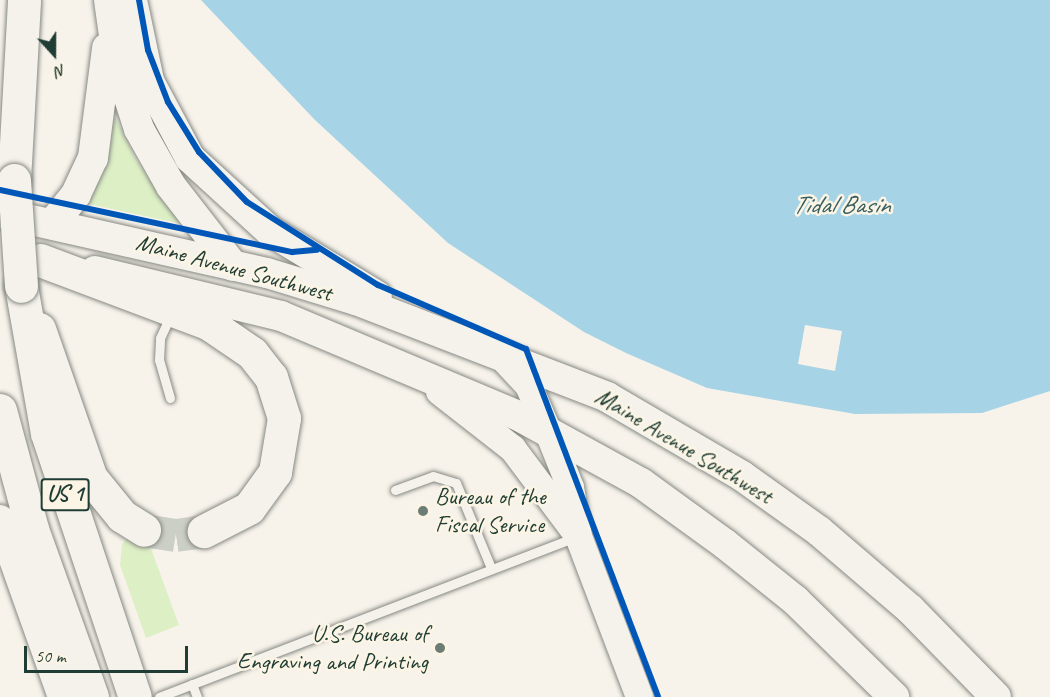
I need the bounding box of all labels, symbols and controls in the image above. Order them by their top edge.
north arrow [24,24,84,84]
text: N [52,60,69,82]
water label: Tidal Basin [792,189,890,221]
street label: Maine Avenue Southwest [133,228,335,308]
street label: Maine Avenue Southwest [590,382,778,510]
road number: US 1 [40,476,90,514]
place label: Bureau of the Fiscal Service [435,483,545,539]
marker: Bureau of the Fiscal Service [416,504,430,518]
place label: U.S. Bureau of Engraving and Printing [236,620,428,676]
scale bar [27,634,190,672]
marker: U.S. Bureau of Engraving and Printing [433,641,447,655]
text: 50 m [35,645,66,667]

